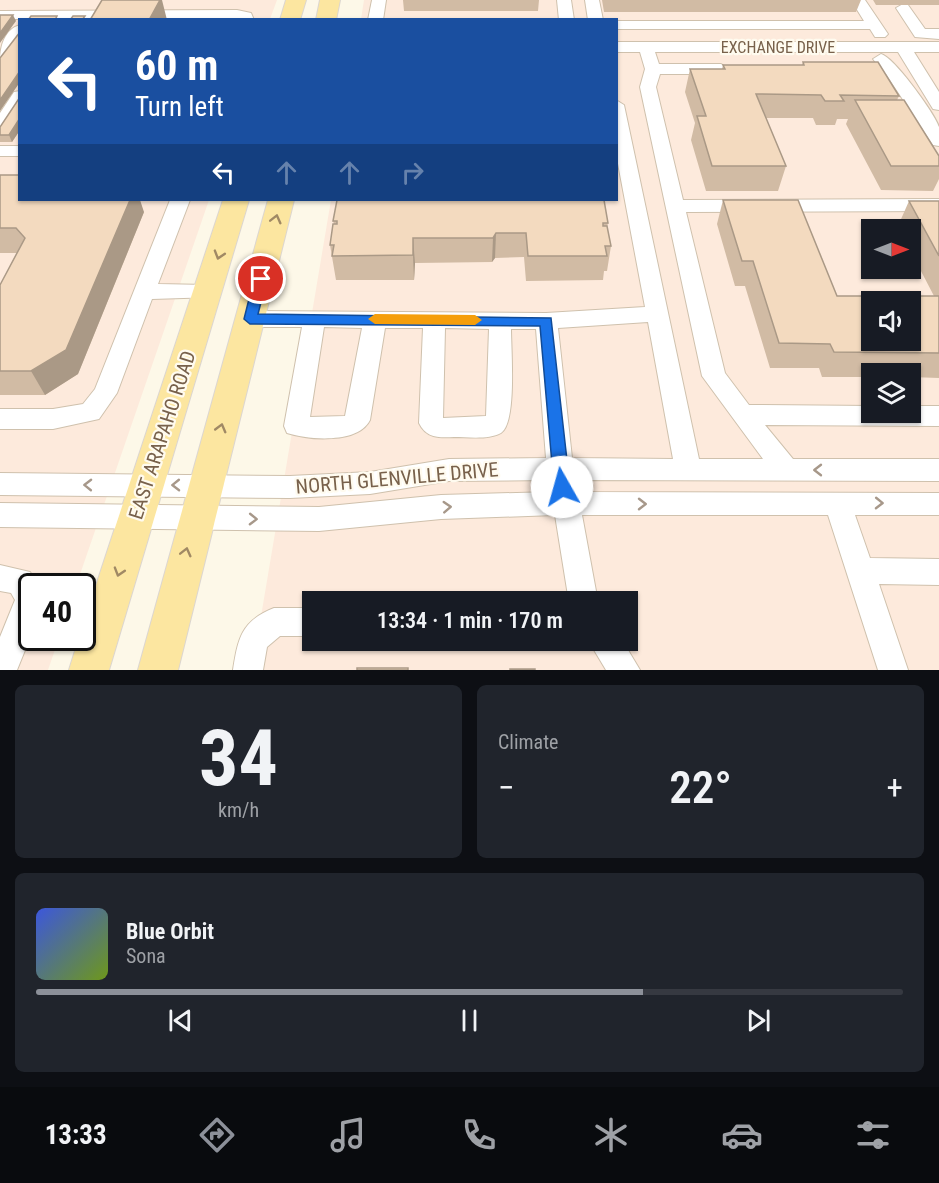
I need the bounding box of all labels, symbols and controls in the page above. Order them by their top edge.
street label: EXCHANGE DRIVE [721,38,835,57]
text: 60 m [135,41,218,90]
icon: left [36,42,114,120]
text: Turn left [135,91,224,123]
icon: left [207,156,240,189]
icon: ahead [270,156,303,189]
icon: ahead [333,156,366,189]
icon: right [396,156,429,189]
one-way arrow [268,214,281,224]
north arrow [861,219,921,279]
map controls [861,219,921,423]
one-way arrow [214,250,226,260]
pin [235,253,286,304]
icon: arrive [244,262,277,295]
button: sound [861,291,921,351]
street label: EAST ARAPAHO ROAD [123,348,201,522]
button: layers [861,363,921,423]
one-way arrow [214,423,226,434]
position arrow [530,455,594,519]
street label: NORTH GLENVILLE DRIVE [295,457,499,499]
one-way arrow [813,464,822,476]
one-way arrow [83,479,92,491]
one-way arrow [171,479,180,491]
one-way arrow [875,497,884,510]
one-way arrow [638,498,647,510]
one-way arrow [443,500,452,513]
one-way arrow [249,512,258,525]
one-way arrow [179,547,192,557]
one-way arrow [114,566,126,577]
speed limit sign: 40 [18,573,96,651]
text: 13:34 · 1 min · 170 m [377,608,563,633]
text: 34 [199,713,278,804]
text: Climate [498,730,558,754]
text: 22° [669,761,732,814]
text: − [498,768,515,807]
text: + [887,768,903,807]
text: km/h [218,798,259,822]
text: Blue Orbit [126,919,214,944]
text: Sona [126,944,166,968]
icon: previous [164,1004,197,1037]
icon: pause [453,1004,486,1037]
icon: next [742,1004,775,1037]
icon: directions [196,1114,238,1156]
icon: music [327,1114,369,1156]
icon: phone [458,1114,500,1156]
icon: climate [590,1114,632,1156]
icon: car [721,1114,763,1156]
icon: filters [852,1114,894,1156]
text: 13:33 [45,1119,107,1151]

